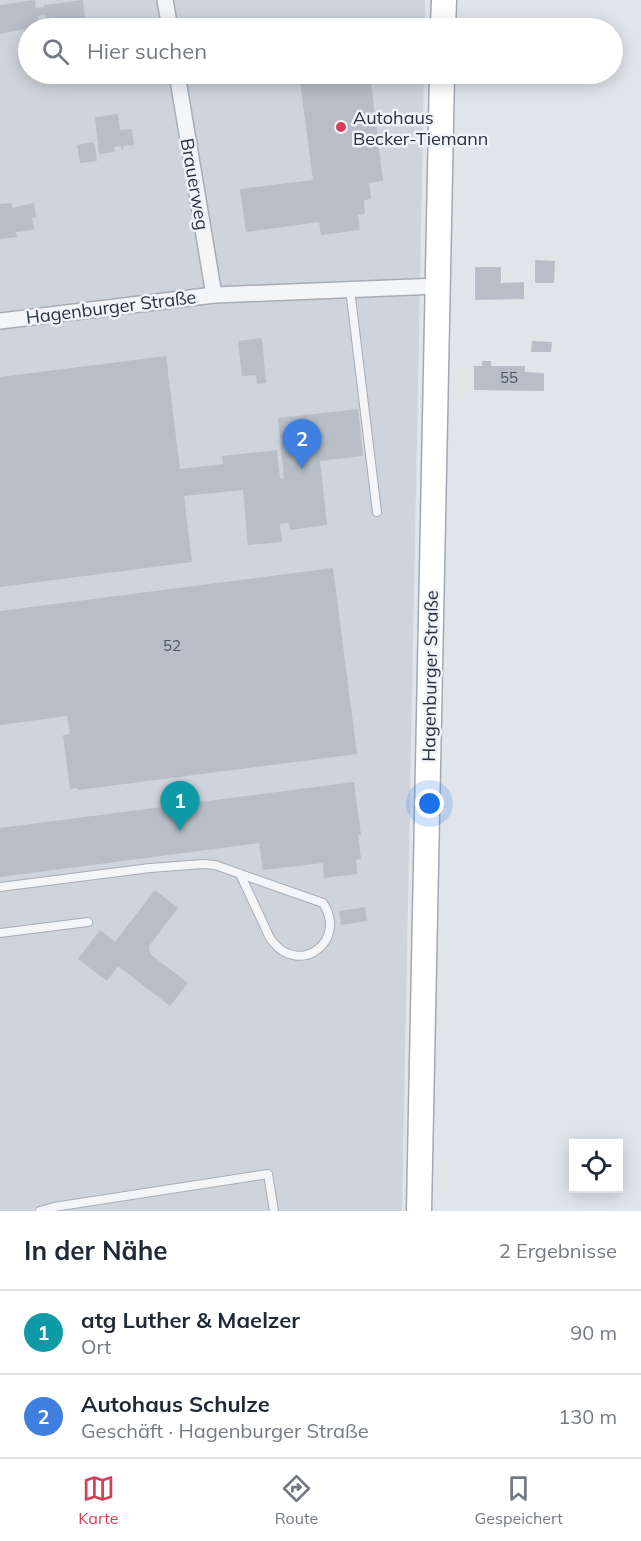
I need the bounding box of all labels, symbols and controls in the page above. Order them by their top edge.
search box [18,18,623,84]
icon: search [39,35,72,68]
text: Hier suchen [87,37,207,65]
place label: Autohaus Becker-Tiemann [353,106,488,150]
marker: Autohaus Becker-Tiemann [334,120,348,134]
street label: Brauerweg [176,136,214,232]
street label: Hagenburger Straße [25,285,197,329]
house number: 55 [500,368,518,387]
pin: 2 [282,420,322,469]
street label: Hagenburger Straße [417,590,443,762]
house number: 52 [163,636,181,655]
pin: 1 [160,782,200,831]
your location [415,789,444,818]
map controls [569,1139,623,1193]
button: locate [569,1139,623,1193]
text: In der Nähe [24,1234,168,1267]
text: 2 Ergebnisse [499,1238,617,1263]
text: atg Luther & Maelzer [81,1306,300,1334]
text: 1 [38,1320,50,1345]
text: 90 m [570,1320,617,1345]
text: Ort [81,1334,111,1359]
text: Autohaus Schulze [81,1390,270,1418]
text: 2 [38,1404,50,1429]
text: 130 m [558,1404,617,1429]
text: Geschäft · Hagenburger Straße [81,1418,369,1443]
tab: Karte [78,1472,118,1528]
tab: Route [275,1472,318,1528]
tab: Gespeichert [475,1472,563,1528]

